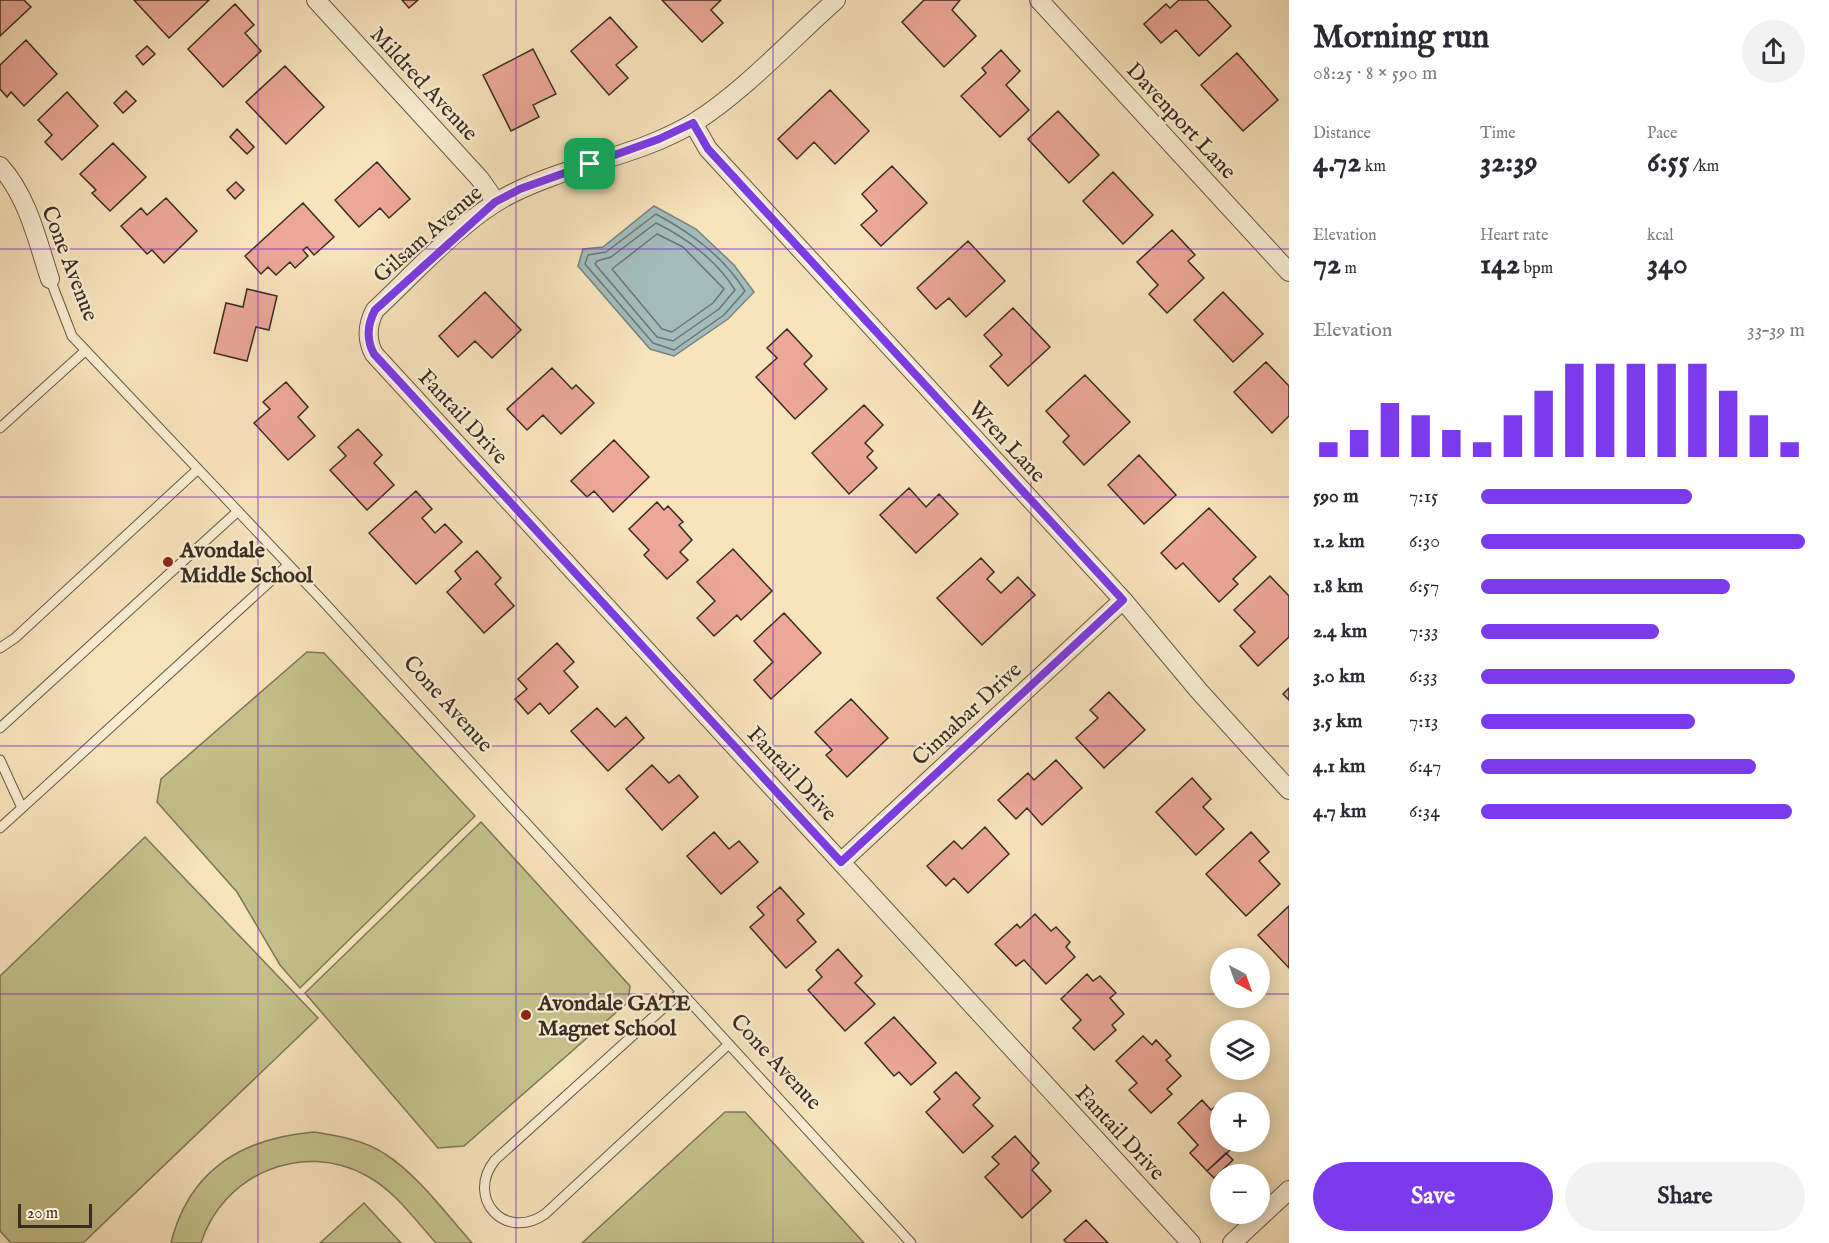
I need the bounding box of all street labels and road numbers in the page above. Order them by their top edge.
street label: Mildred Avenue [363,21,484,147]
street label: Davenport Lane [1119,57,1242,186]
street label: Gilsam Avenue [368,179,489,290]
street label: Cone Avenue [34,202,104,325]
street label: Fantail Drive [411,364,514,471]
street label: Wren Lane [962,396,1051,489]
street label: Cone Avenue [397,650,499,759]
street label: Cinnabar Drive [907,657,1028,772]
street label: Fantail Drive [740,721,843,828]
street label: Cone Avenue [724,1008,827,1116]
street label: Fantail Drive [1068,1080,1171,1187]

